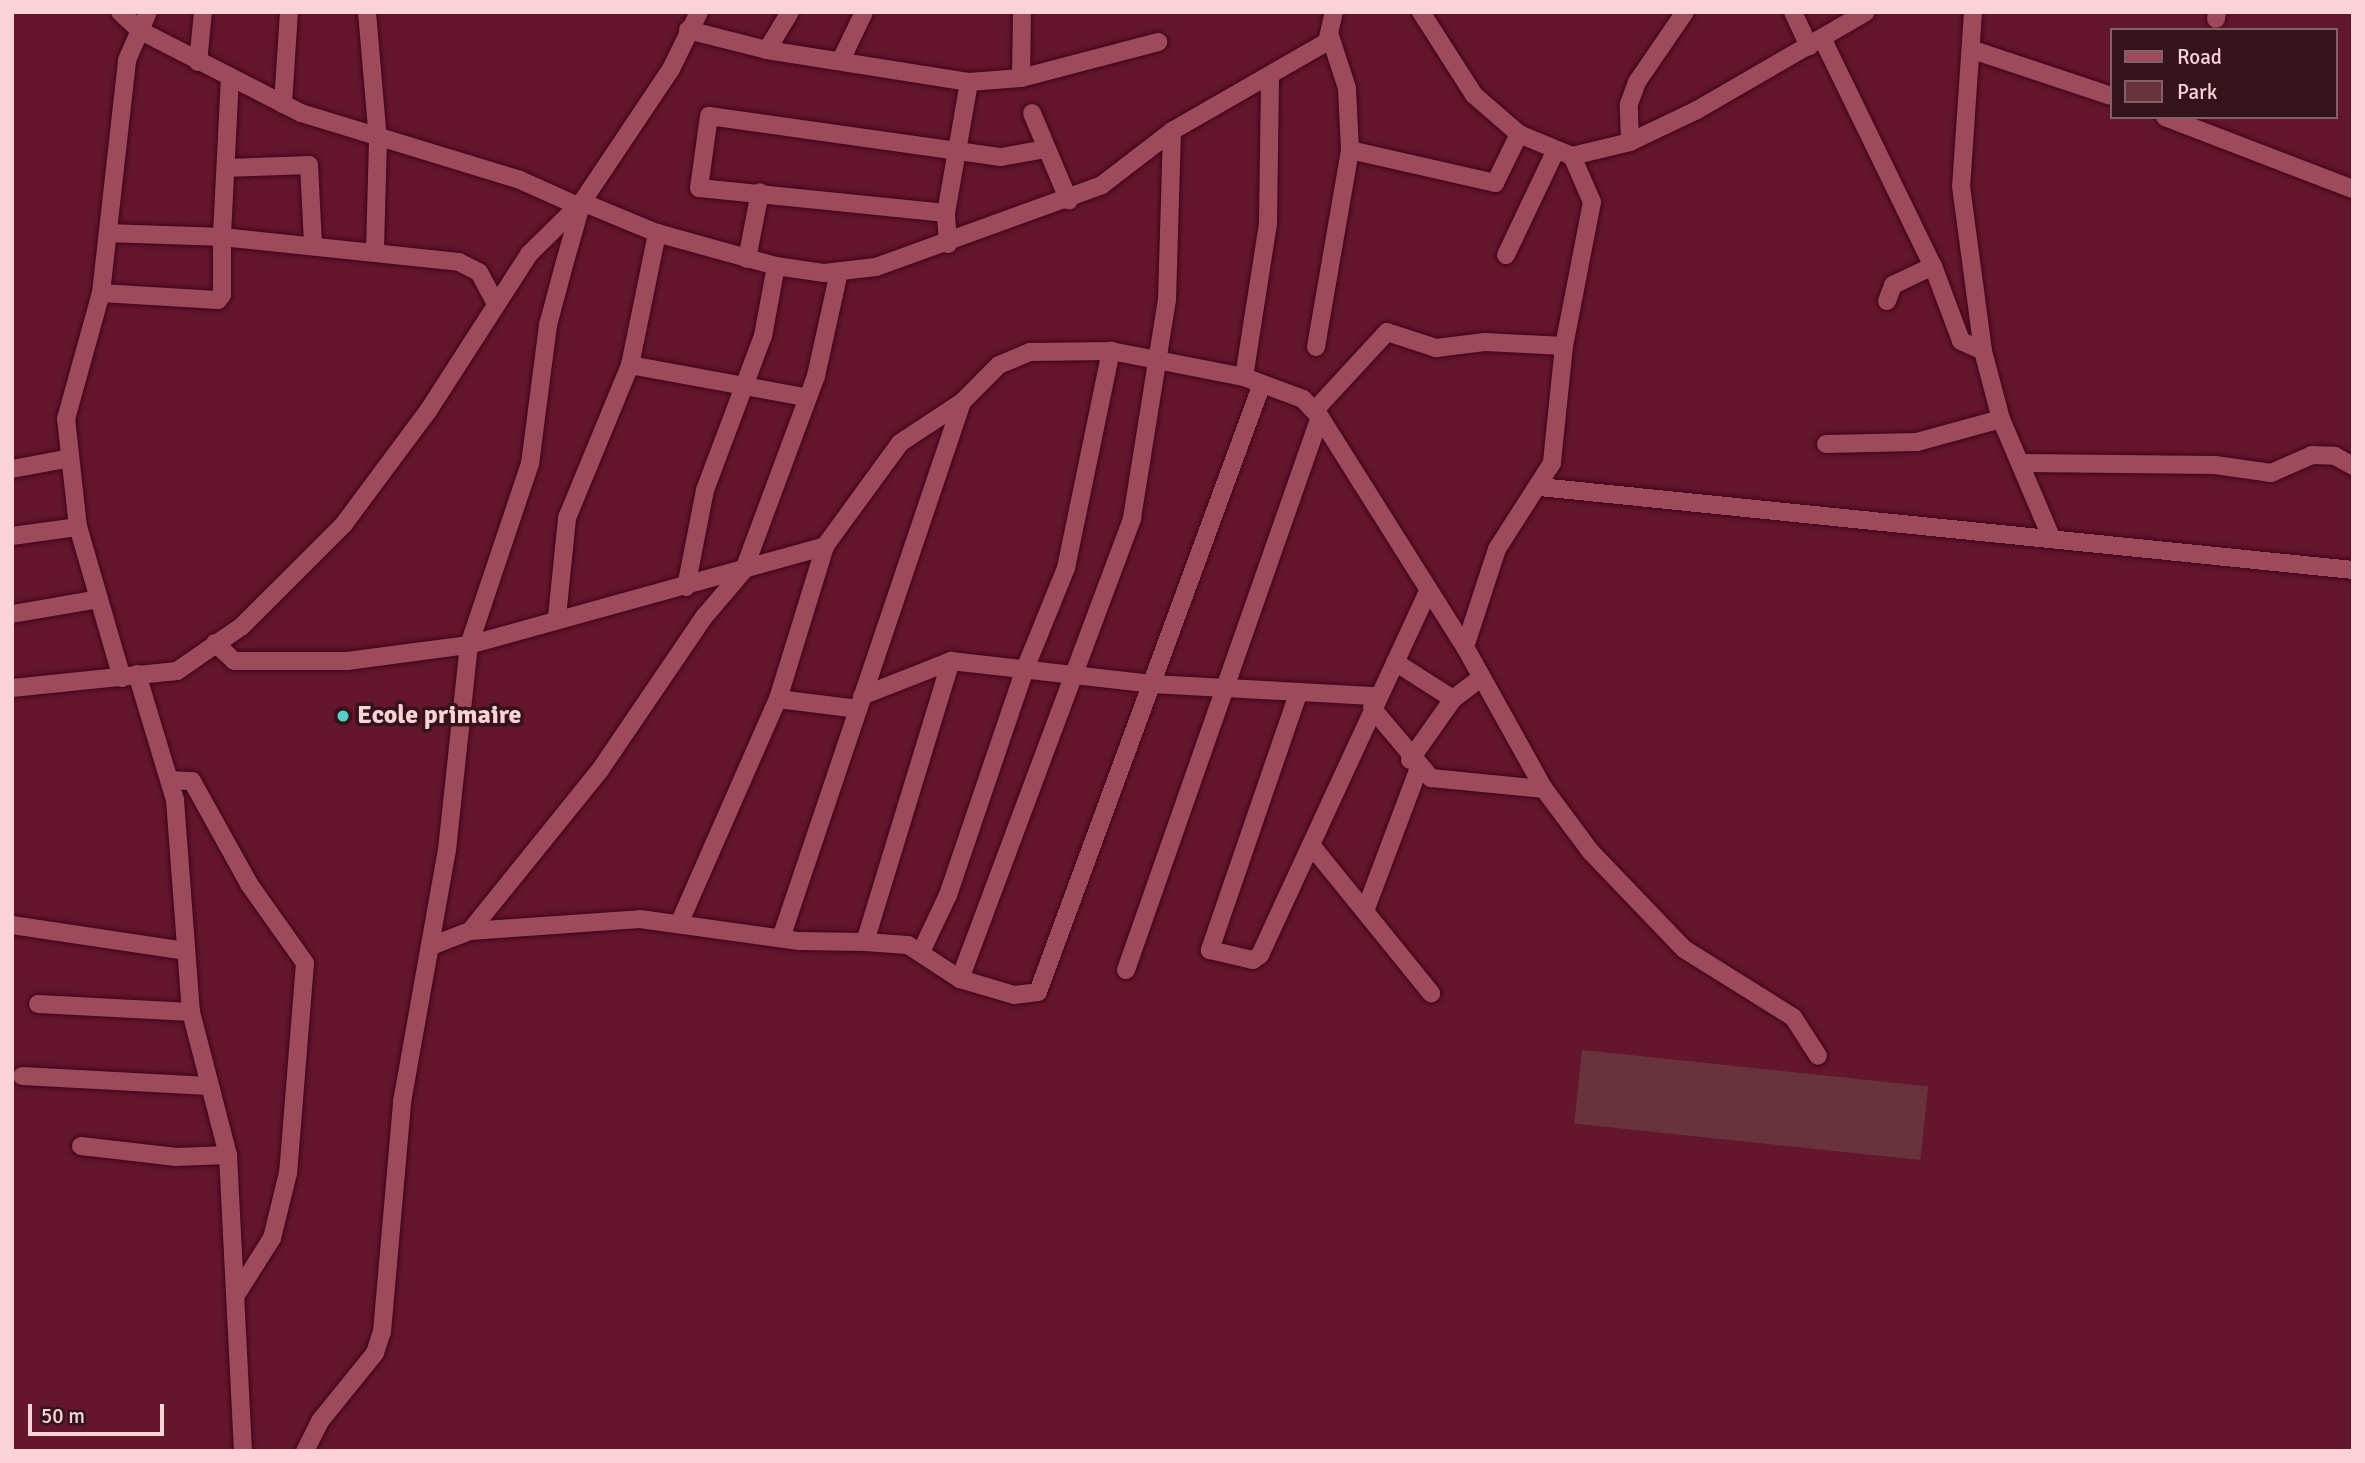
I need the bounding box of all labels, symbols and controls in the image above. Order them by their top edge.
legend [2110,28,2337,119]
text: Road [2177,44,2222,70]
text: Park [2177,79,2217,105]
place label: Ecole primaire [357,700,522,732]
marker: Ecole primaire [335,708,351,724]
scale bar [32,1390,168,1434]
text: 50 m [41,1403,85,1429]

